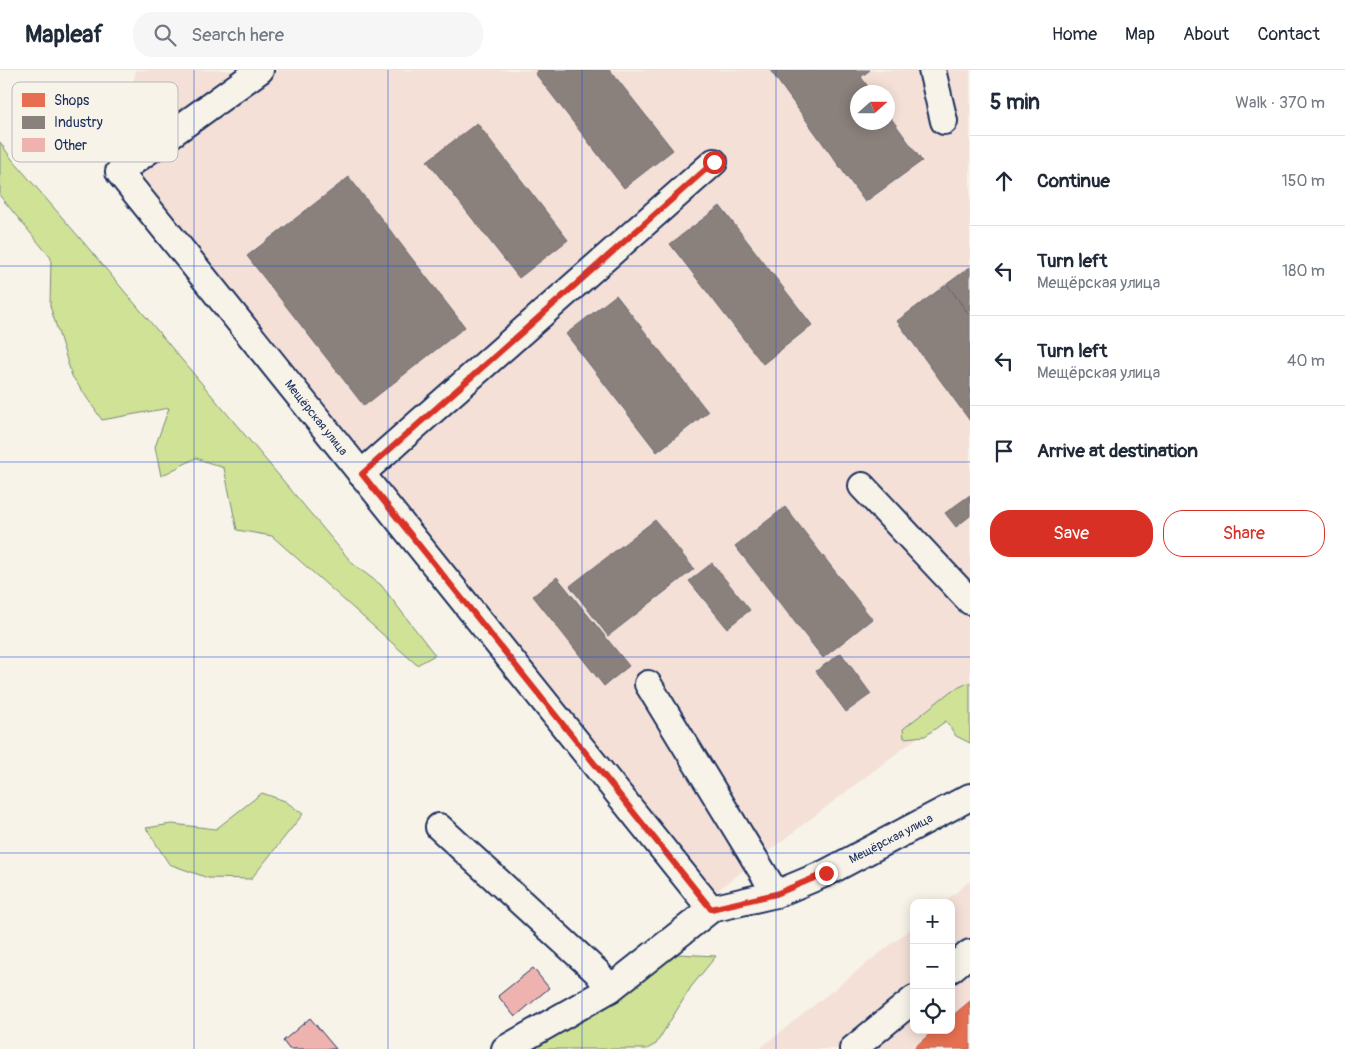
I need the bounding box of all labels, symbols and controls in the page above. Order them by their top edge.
search box [133,12,483,57]
text: Mapleaf [25,20,103,49]
icon: search [151,21,179,49]
text: Search here [191,23,284,47]
text: Home [1052,23,1097,46]
text: Map [1125,23,1155,46]
text: About [1183,23,1229,46]
text: Contact [1257,23,1320,46]
legend [12,82,178,162]
north arrow [850,85,895,130]
text: 5 min [990,89,1040,116]
text: Shops [54,92,90,109]
text: Walk · 370 m [1235,93,1325,113]
text: Industry [54,114,103,131]
text: Other [54,137,87,154]
route start [703,151,726,174]
icon: ahead [990,167,1018,195]
text: Continue [1037,169,1110,193]
text: 150 m [1281,171,1325,191]
text: Turn left [1037,249,1107,273]
icon: left [990,257,1018,285]
text: 180 m [1282,261,1325,281]
text: Мещёрская улица [1037,273,1160,293]
text: Turn left [1037,339,1107,363]
icon: left [990,347,1018,375]
text: 40 m [1287,351,1325,371]
text: Мещёрская улица [1037,363,1160,383]
street label: Мещёрская улица [281,377,351,459]
icon: arrive [990,437,1018,465]
text: Arrive at destination [1037,439,1198,463]
button: Save [990,510,1153,557]
button: Share [1163,510,1325,557]
street label: Мещёрская улица [847,811,936,867]
route end [815,862,838,885]
map controls [910,899,955,1034]
button: + [910,899,955,944]
button: − [910,944,955,989]
button: locate [910,989,955,1034]

